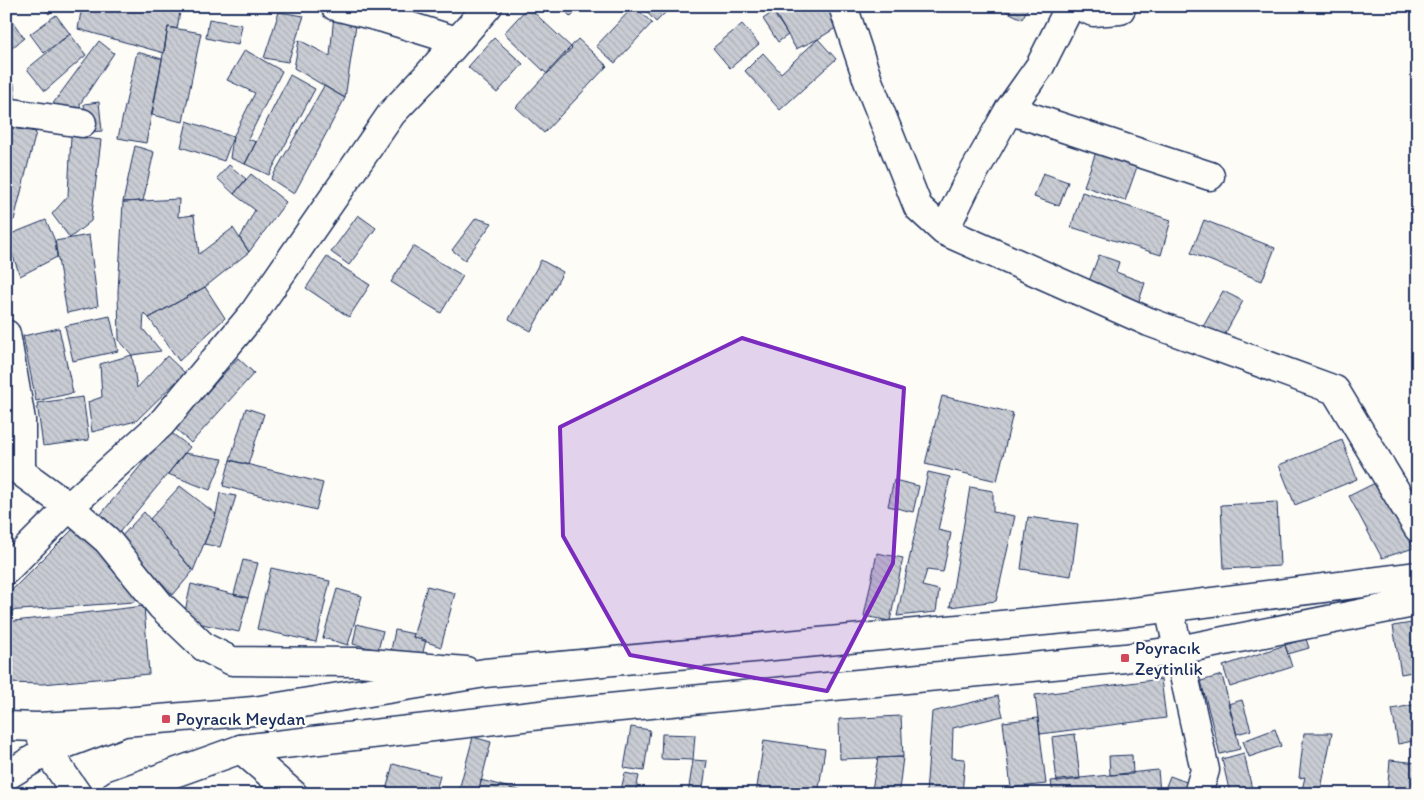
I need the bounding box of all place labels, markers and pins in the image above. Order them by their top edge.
place label: Poyracık Zeytinlik [1135,637,1203,680]
marker: Poyracık Zeytinlik [1119,652,1131,664]
place label: Poyracık Meydan [176,708,305,730]
marker: Poyracık Meydan [160,713,172,725]

